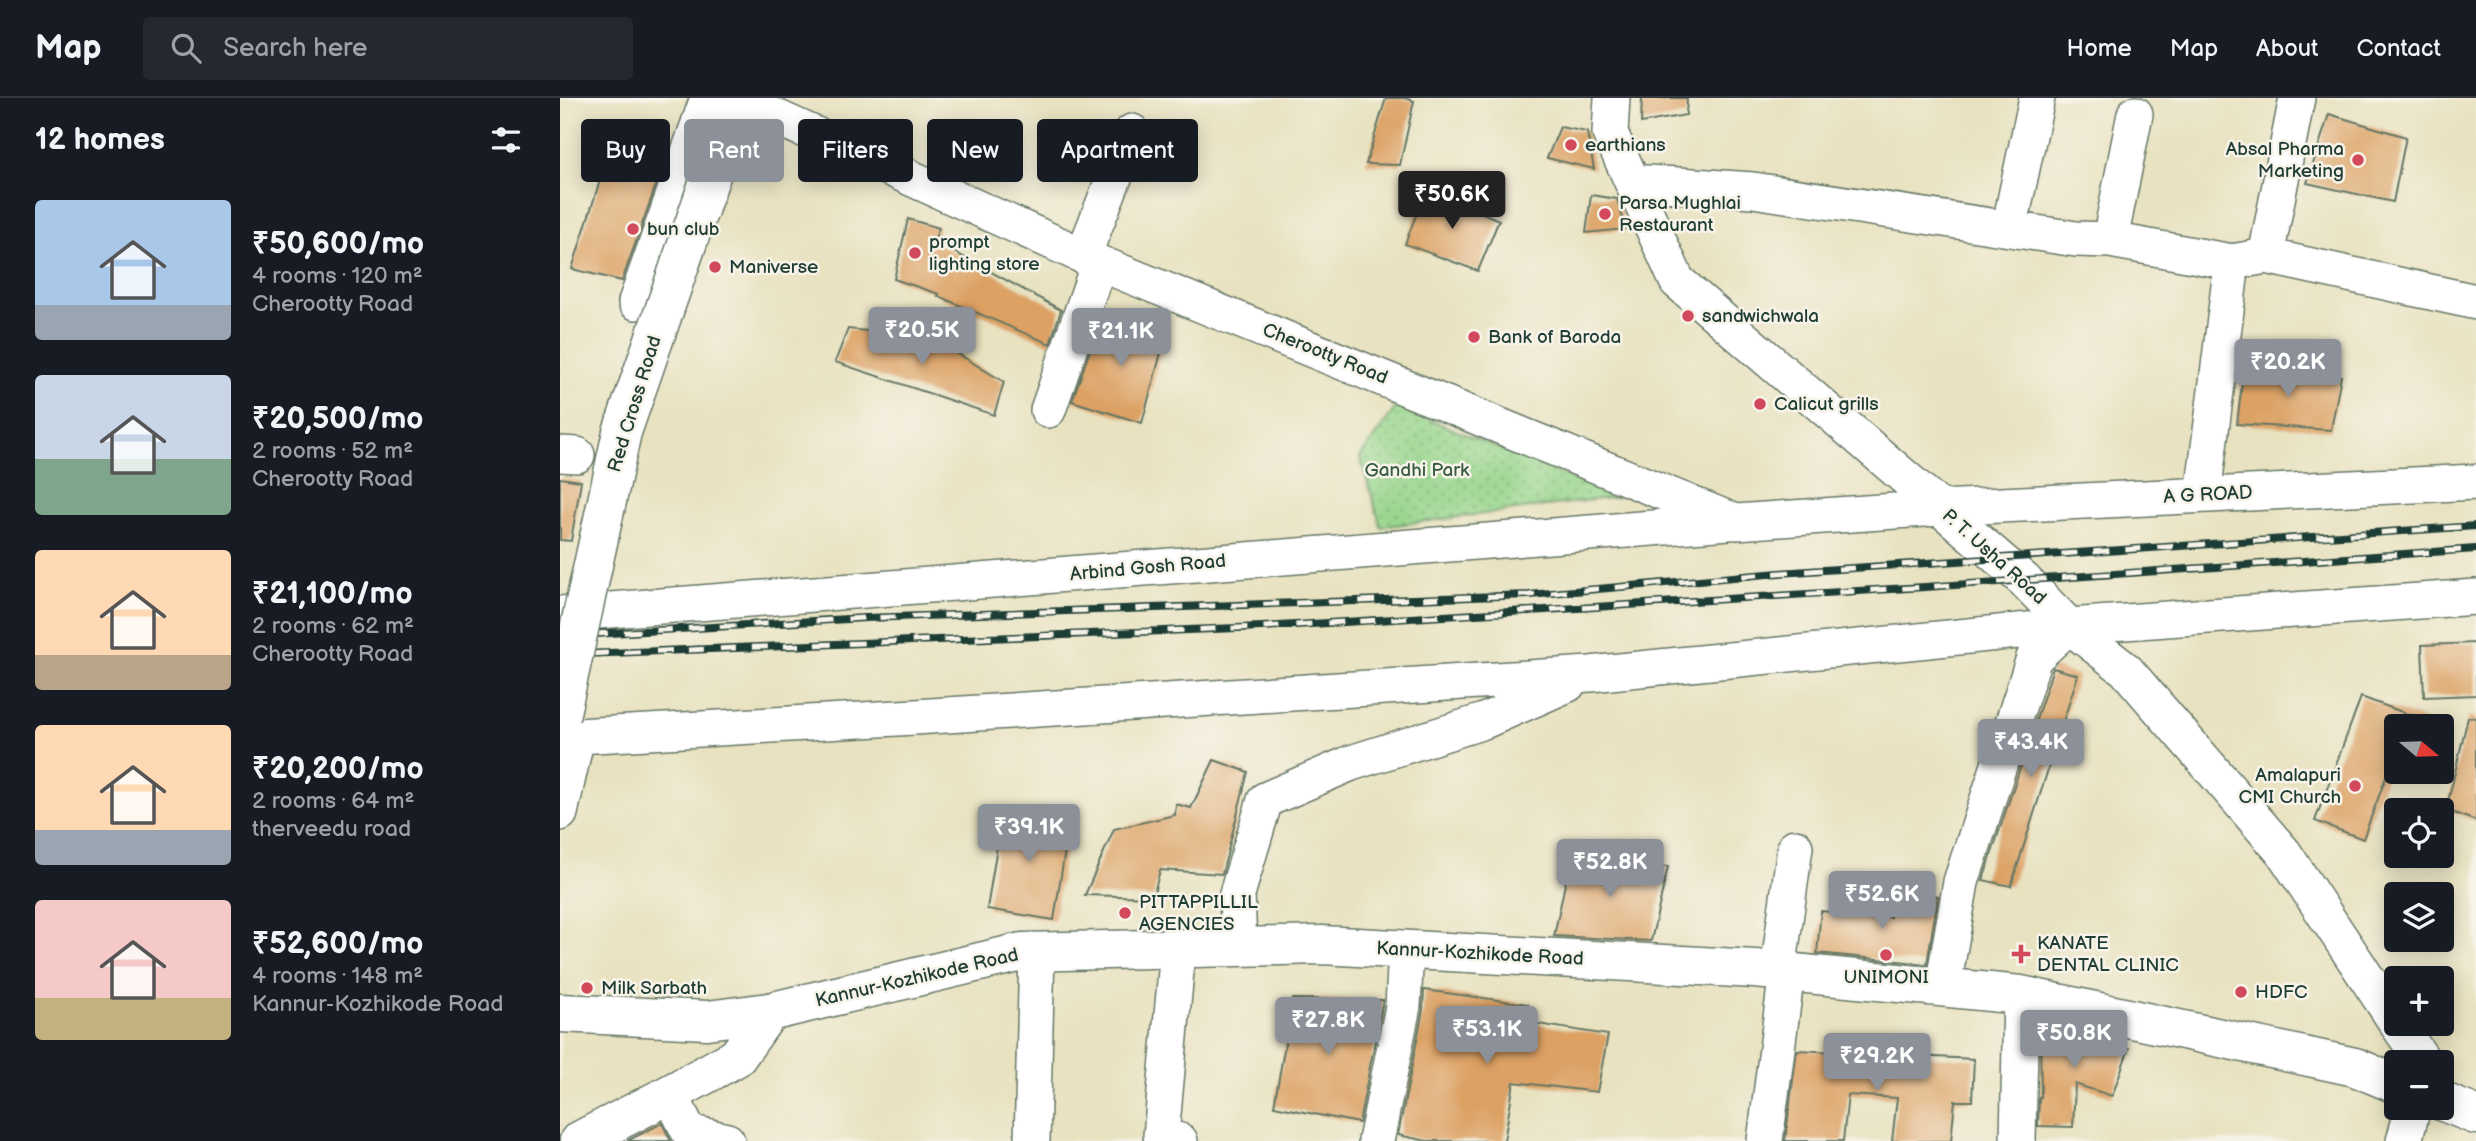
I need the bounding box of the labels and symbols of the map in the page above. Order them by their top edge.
place label: earthians [1585,134,1666,157]
marker: earthians [1563,137,1579,153]
place label: Absal Pharma Marketing [2226,138,2344,183]
marker: Absal Pharma Marketing [2350,152,2366,168]
pin: ₹50.6K [1395,172,1509,231]
place label: Parsa Mughlai Restaurant [1619,192,1741,237]
marker: Parsa Mughlai Restaurant [1597,206,1613,222]
place label: bun club [647,218,720,241]
marker: bun club [625,221,641,237]
place label: prompt lighting store [929,231,1039,276]
marker: prompt lighting store [907,245,923,261]
place label: Maniverse [729,256,818,279]
marker: Maniverse [707,259,723,275]
place label: sandwichwala [1702,305,1819,328]
pin: ₹20.5K [865,308,979,367]
pin: ₹21.1K [1064,308,1178,368]
marker: sandwichwala [1680,308,1696,324]
street label: Cherootty Road [1259,318,1391,390]
place label: Bank of Baroda [1488,326,1621,349]
marker: Bank of Baroda [1466,329,1482,345]
street label: Red Cross Road [603,333,667,475]
pin: ₹20.2K [2231,340,2345,399]
place label: Calicut grills [1774,393,1879,416]
marker: Calicut grills [1752,396,1768,412]
park label: Gandhi Park [1365,459,1470,482]
street label: A G ROAD [2163,481,2253,509]
street label: P. T. Usha Road [1937,504,2051,610]
street label: Arbind Gosh Road [1069,550,1227,586]
north arrow [2384,714,2454,784]
pin: ₹43.4K [1974,720,2088,779]
place label: Amalapuri CMI Church [2238,764,2341,809]
marker: Amalapuri CMI Church [2347,778,2363,794]
pin: ₹39.1K [972,804,1086,864]
pin: ₹52.8K [1553,840,1667,899]
pin: ₹52.6K [1825,872,1939,931]
place label: PITTAPPILLIL AGENCIES [1139,891,1258,936]
marker: PITTAPPILLIL AGENCIES [1117,905,1133,921]
place label: KANATE DENTAL CLINIC [2037,932,2179,977]
street label: Kannur-Kozhikode Road [1376,937,1584,971]
street label: Kannur-Kozhikode Road [813,943,1021,1013]
marker: KANATE DENTAL CLINIC [2011,944,2031,964]
marker: UNIMONI [1878,947,1894,963]
place label: UNIMONI [1843,966,1929,989]
place label: Milk Sarbath [601,977,707,1000]
marker: Milk Sarbath [579,980,595,996]
place label: HDFC [2255,981,2308,1004]
marker: HDFC [2233,984,2249,1000]
pin: ₹27.8K [1271,998,1385,1057]
pin: ₹53.1K [1430,1006,1544,1066]
pin: ₹50.8K [2017,1010,2131,1070]
pin: ₹29.2K [1820,1034,1934,1093]

